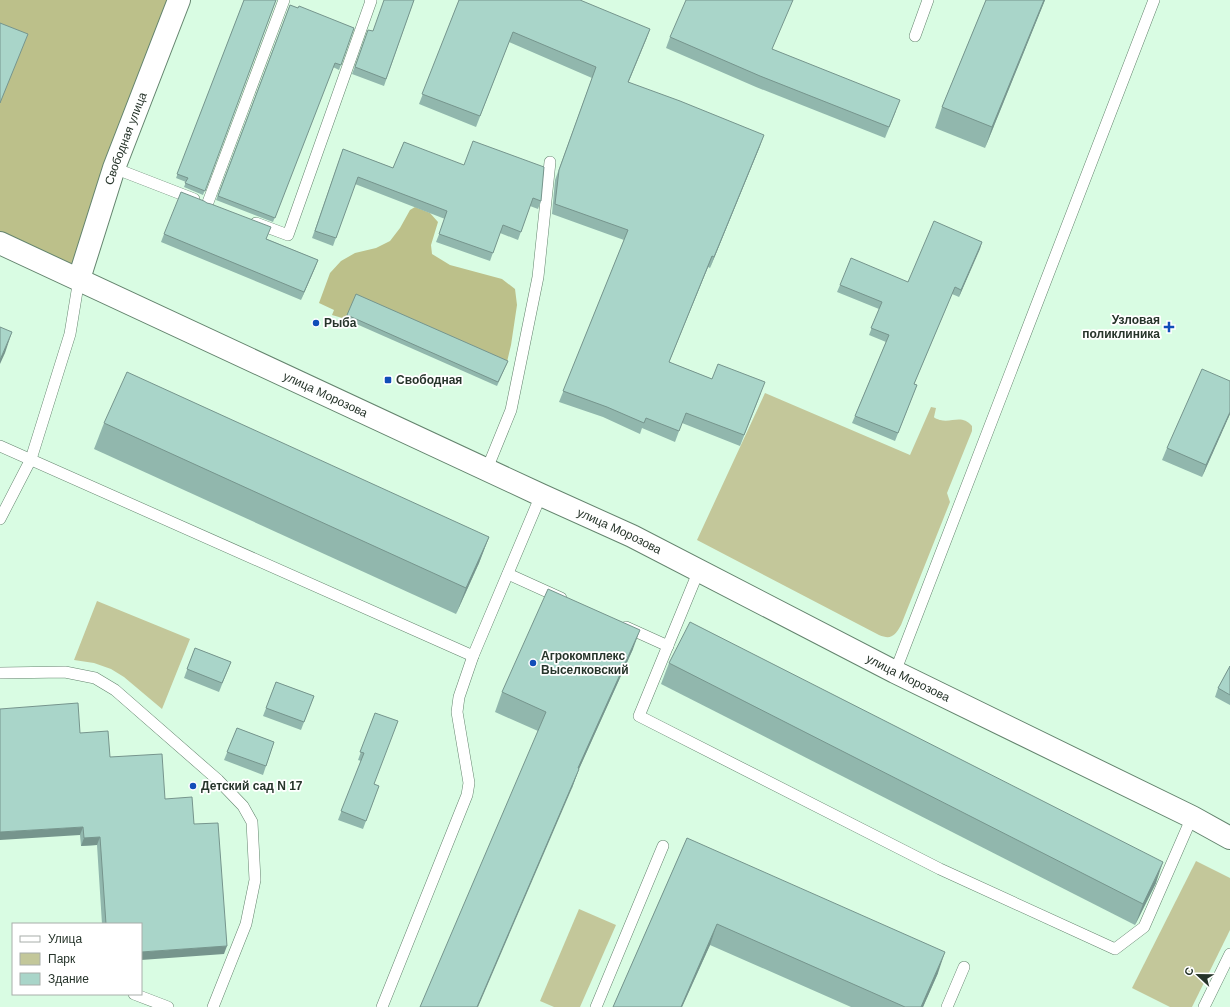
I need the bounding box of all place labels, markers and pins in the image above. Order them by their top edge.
place label: Узловая поликлиника [1082,313,1160,341]
place label: Рыба [324,316,357,330]
marker: Рыба [311,318,321,328]
marker: Узловая поликлиника [1163,321,1175,333]
place label: Свободная [396,373,462,387]
marker: Свободная [383,375,393,385]
place label: Агрокомплекс Выселковский [541,649,629,677]
marker: Агрокомплекс Выселковский [528,658,538,668]
place label: Детский сад N 17 [201,779,303,793]
marker: Детский сад N 17 [188,781,198,791]

